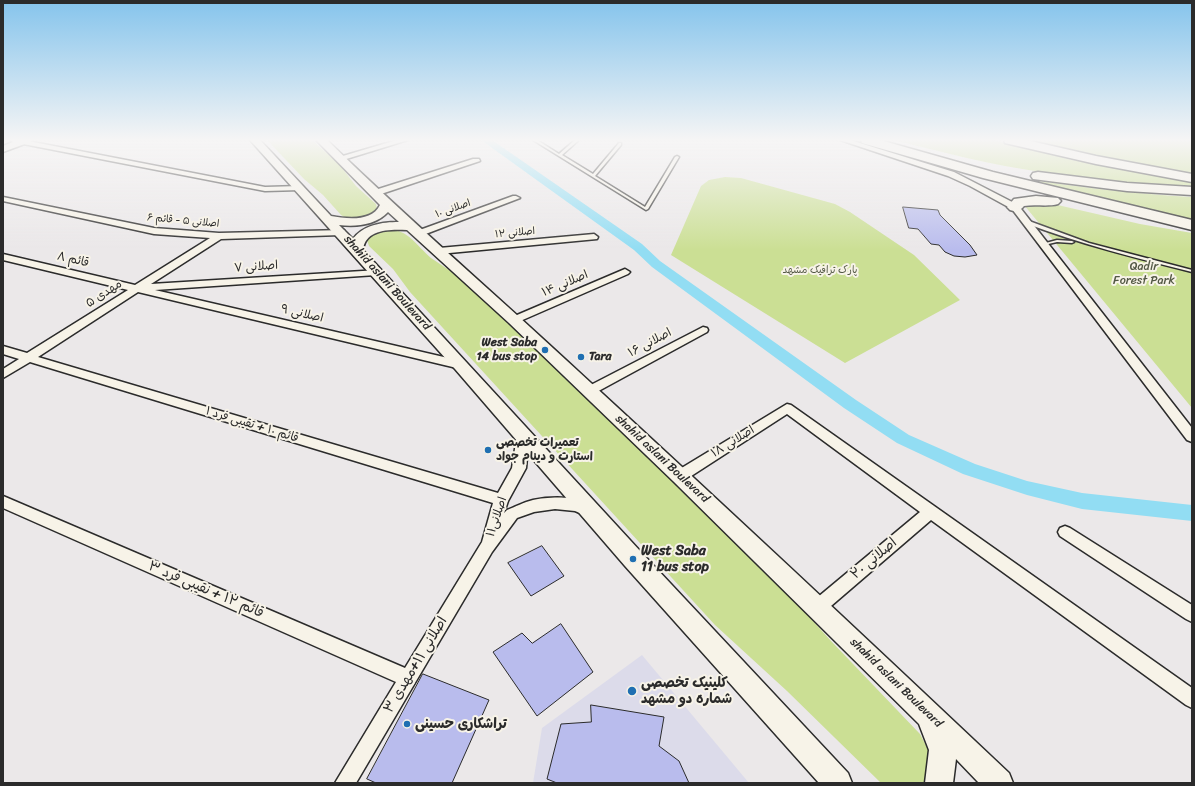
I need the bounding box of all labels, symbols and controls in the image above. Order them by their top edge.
street label: اصلانی ۱۰ [434,197,472,221]
street label: اصلانی ۵ - قائم ۶ [146,212,220,230]
street label: اصلانی ۱۲ [495,225,535,241]
street label: shahid aslani Boulevard [341,232,433,334]
street label: قائم ۸ [56,249,90,271]
street label: اصلانی ۷ [234,258,278,276]
park label: Qadir Forest Park [1113,260,1175,288]
park label: پارک ترافیک مشهد [782,264,858,276]
street label: اصلانی ۱۴ [540,268,590,300]
street label: مهدی ۵ [83,277,125,311]
street label: اصلانی ۹ [279,302,325,326]
street label: اصلانی ۱۶ [626,326,674,360]
place label: West Saba 14 bus stop [476,336,537,364]
marker: West Saba 14 bus stop [540,345,550,355]
place label: Tara [589,350,612,364]
marker: Tara [576,352,586,362]
street label: قائم ۱۰ + تقیبی فرد ۱ [204,404,300,446]
street label: shahid aslani Boulevard [612,412,712,506]
street label: اصلانی ۱۸ [709,423,757,461]
place label: تعمیرات تخصصی استارت و دینام جواد [496,436,593,464]
marker: تعمیرات تخصصی استارت و دینام جواد [483,445,493,455]
street label: اصلانی۱۱ [483,495,511,539]
street label: اصلانی ۲۰ [847,535,901,583]
place label: West Saba 11 bus stop [641,543,709,576]
marker: West Saba 11 bus stop [628,554,638,564]
street label: قائم ۱۲ + نقیبی فرد ۳ [146,558,266,622]
street label: اصلانی ۱۱+مهدی ۳ [381,614,451,716]
street label: shahid aslani Boulevard [847,635,945,731]
place label: کلینیک تخصصی شمار‌ه دو مشهد [641,675,732,708]
marker: کلینیک تخصصی شمار‌ه دو مشهد [626,685,638,697]
place label: تراشکاری حسینی [415,716,507,732]
marker: تراشکاری حسینی [402,719,412,729]

